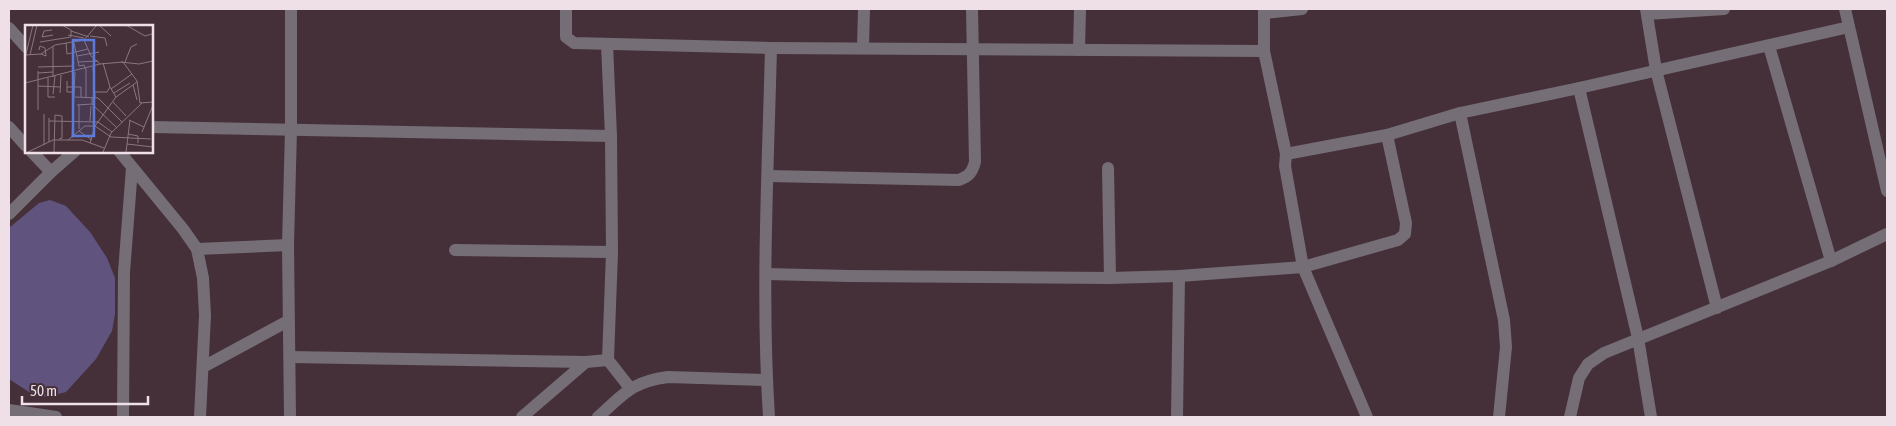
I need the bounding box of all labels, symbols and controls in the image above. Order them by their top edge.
inset map [25,25,152,152]
scale bar [22,374,149,406]
text: 50 m [30,382,57,399]

